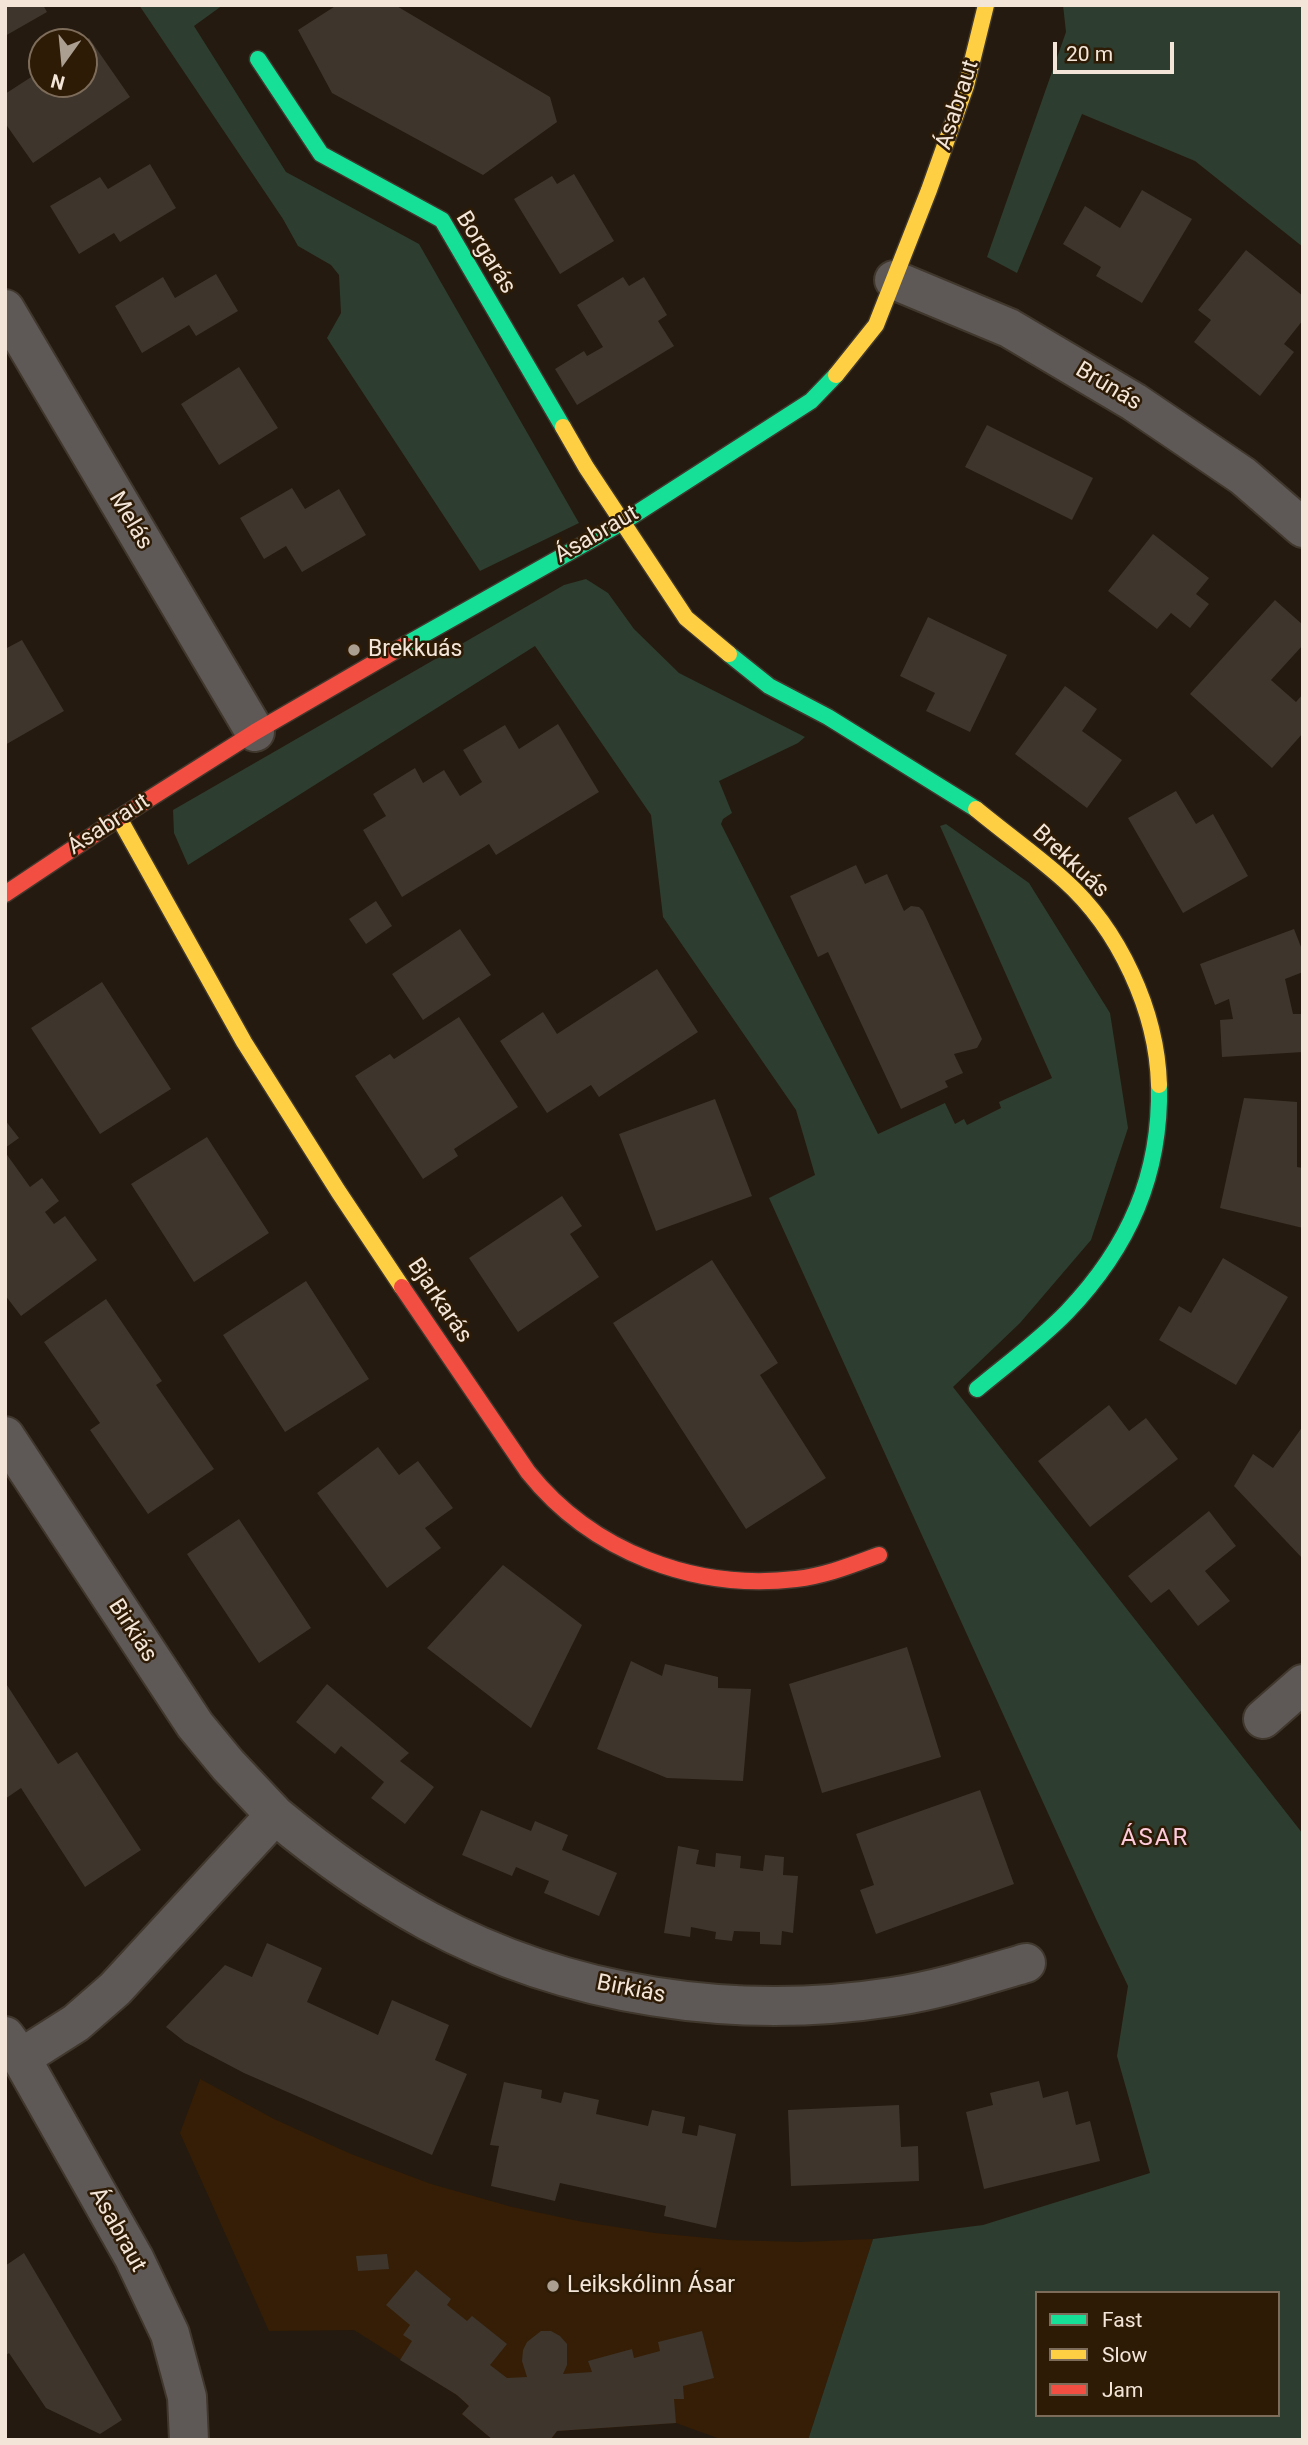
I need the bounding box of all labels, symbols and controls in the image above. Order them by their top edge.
north arrow [28,28,98,98]
scale bar [1056,28,1177,72]
text: 20 m [1066,42,1113,66]
street label: Ásabraut [931,57,985,153]
text: N [49,69,67,95]
street label: Borgarás [449,207,521,299]
street label: Brúnás [1070,357,1146,417]
street label: Melás [102,487,158,555]
street label: Ásabraut [550,500,644,570]
place label: Brekkuás [368,636,462,664]
marker: Brekkuás [346,642,362,658]
street label: Ásabraut [63,788,155,862]
street label: Brekkuás [1026,820,1114,904]
street label: Bjarkarás [401,1253,477,1349]
street label: Birkiás [102,1594,162,1668]
district label: ÁSAR [1121,1825,1189,1853]
street label: Birkiás [594,1970,668,2010]
street label: Ásabraut [83,2183,151,2277]
place label: Leikskólinn Ásar [567,2272,735,2300]
marker: Leikskólinn Ásar [545,2278,561,2294]
legend [1035,2291,1280,2417]
text: Fast [1102,2308,1142,2332]
text: Slow [1102,2343,1147,2367]
text: Jam [1102,2378,1143,2402]

